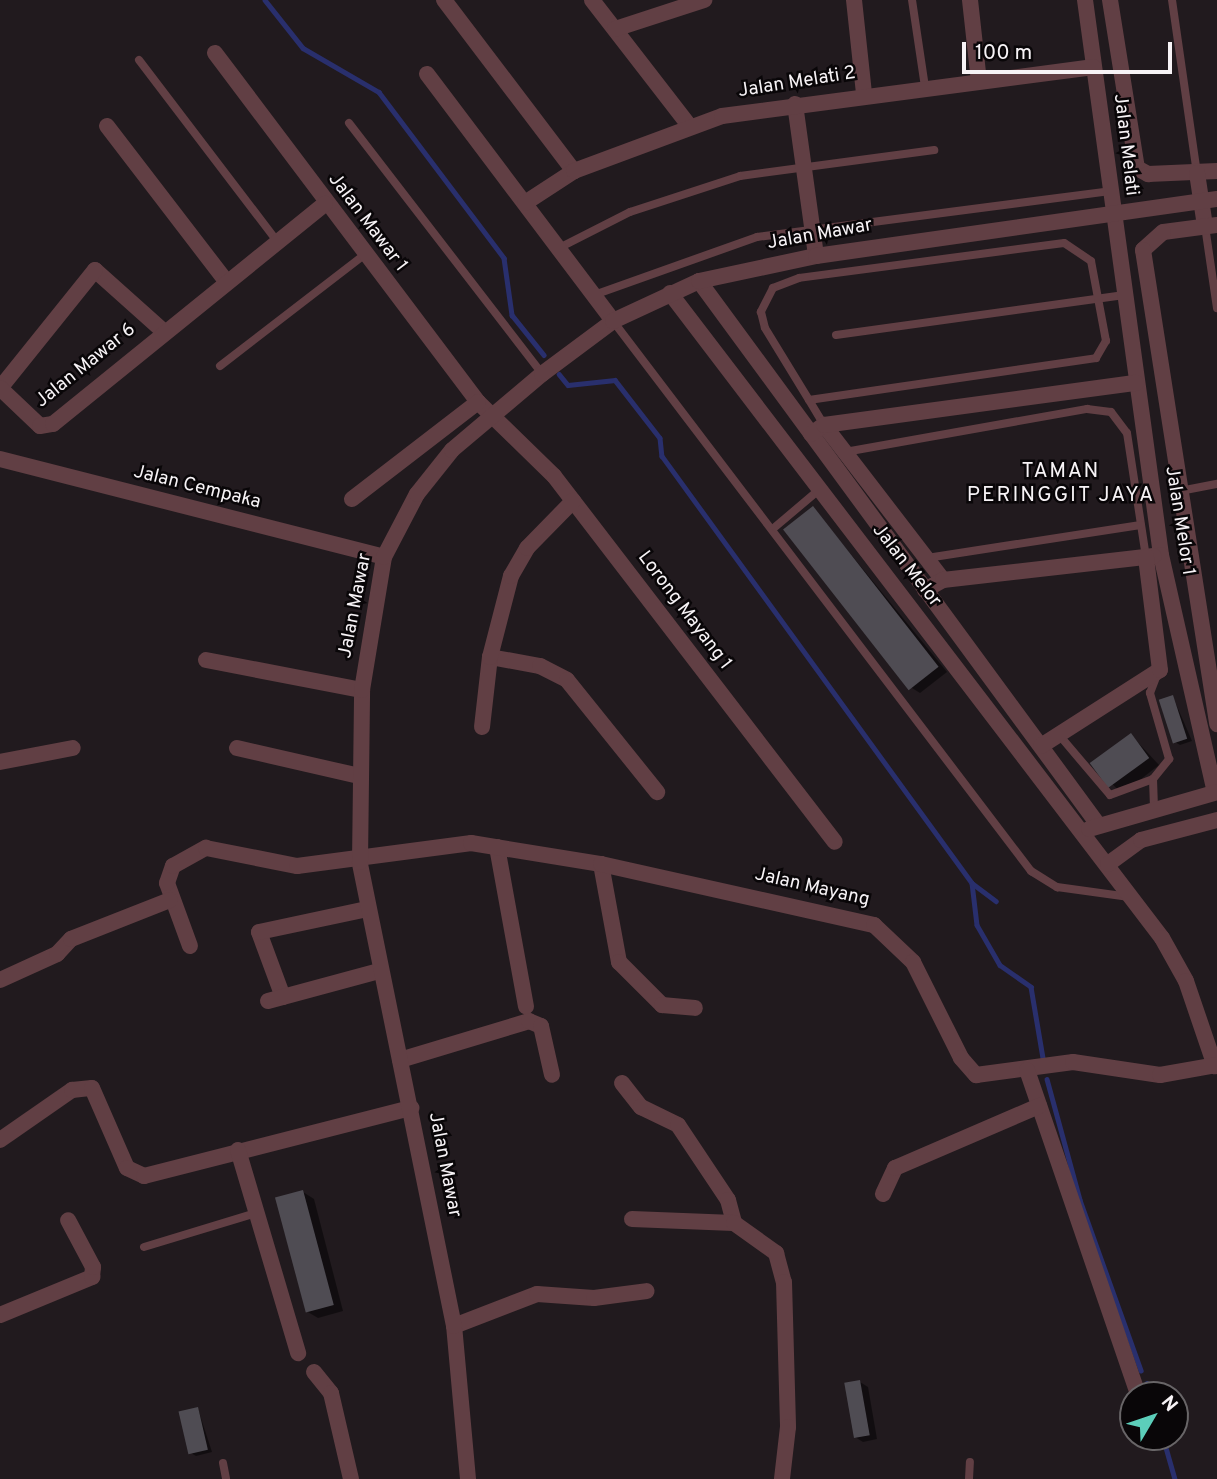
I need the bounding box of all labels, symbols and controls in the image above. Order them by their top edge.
scale bar [965,28,1175,72]
text: 100 m [975,40,1032,67]
street label: Jalan Melati 2 [737,62,857,104]
street label: Jalan Melati [1107,93,1143,197]
street label: Jalan Mawar 1 [322,169,412,277]
street label: Jalan Mawar [766,215,874,255]
street label: Jalan Mawar 6 [31,319,141,413]
district label: TAMAN PERINGGIT JAYA [968,459,1154,509]
street label: Jalan Cempaka [131,461,263,515]
street label: Jalan Melor 1 [1159,465,1199,577]
street label: Jalan Melor [866,520,946,612]
street label: Lorong Mayang 1 [632,547,736,675]
street label: Jalan Mawar [335,552,377,660]
street label: Jalan Mayang [752,864,872,912]
street label: Jalan Mawar [423,1111,465,1219]
north arrow [1119,1381,1189,1451]
text: N [1155,1391,1182,1417]

